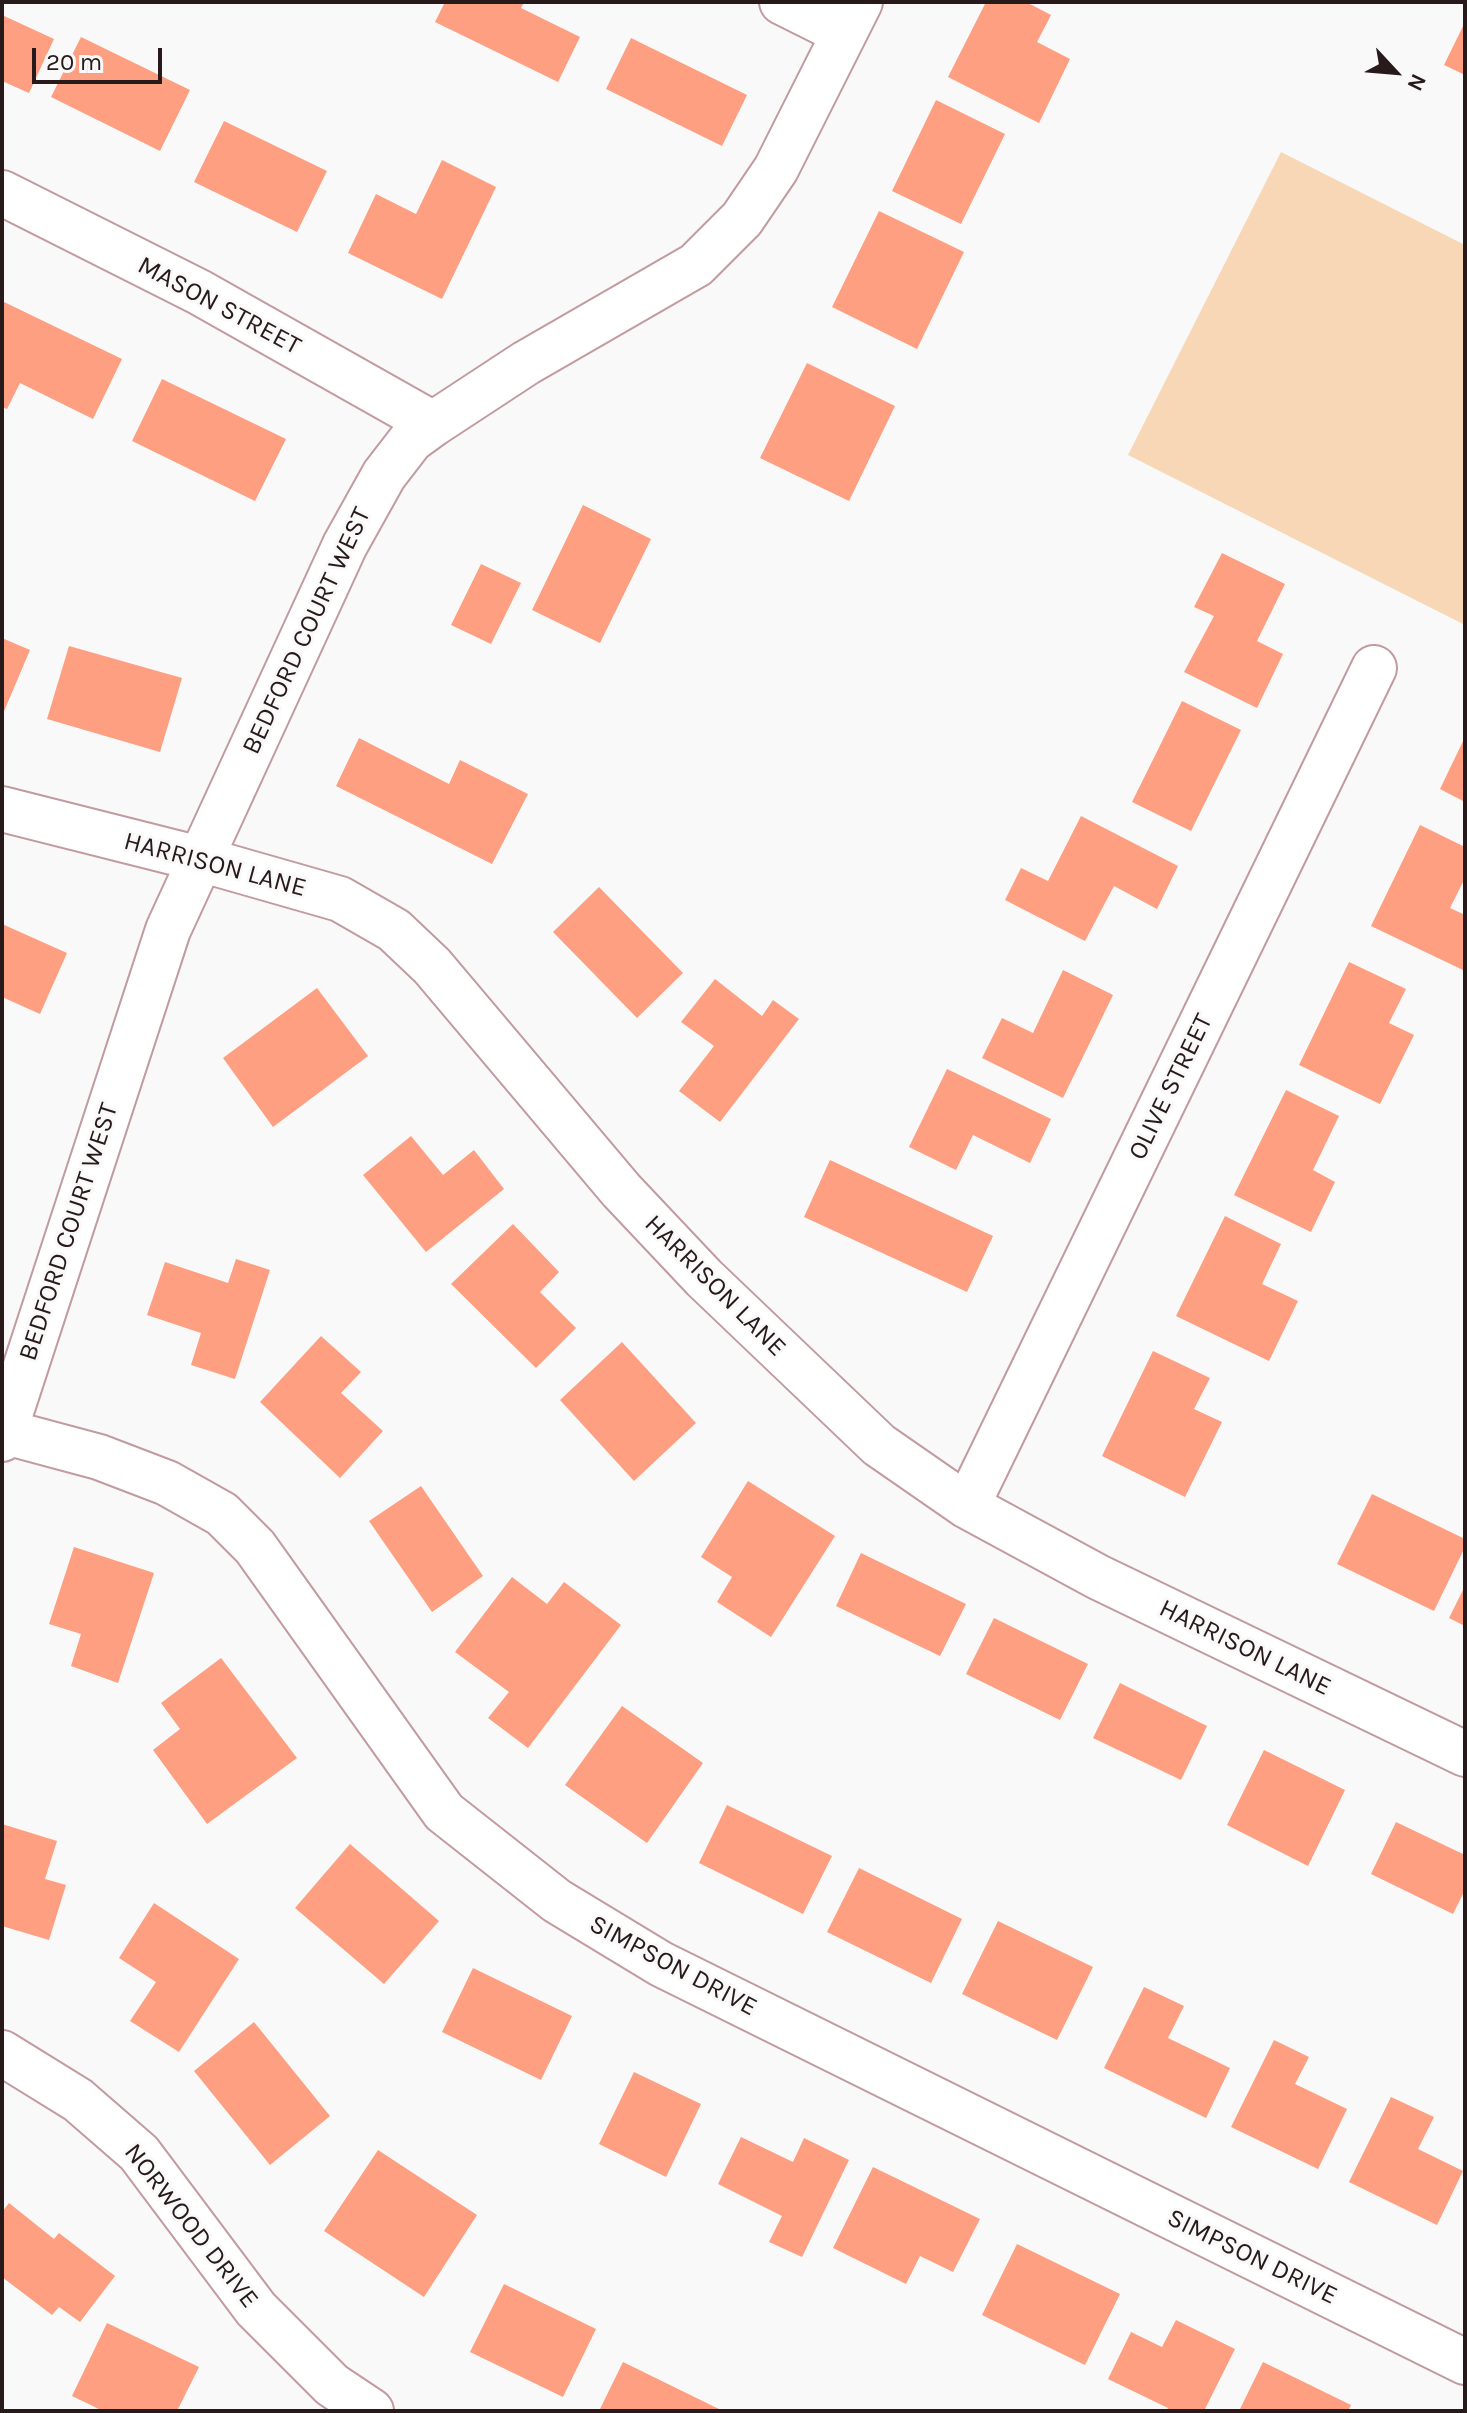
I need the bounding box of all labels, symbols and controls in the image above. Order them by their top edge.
scale bar [36,32,166,82]
north arrow [1355,32,1435,112]
text: 20 m [46,48,102,76]
text: N [1401,70,1432,95]
street label: MASON STREET [132,250,306,362]
street label: BEDFORD COURT WEST [236,503,378,759]
street label: HARRISON LANE [120,826,310,904]
street label: OLIVE STREET [1122,1009,1220,1165]
street label: BEDFORD COURT WEST [13,1099,125,1365]
street label: HARRISON LANE [638,1209,792,1363]
street label: HARRISON LANE [1154,1593,1336,1703]
street label: SIMPSON DRIVE [584,1909,762,2023]
street label: NORWOOD DRIVE [117,2138,265,2314]
street label: SIMPSON DRIVE [1162,2202,1342,2312]

